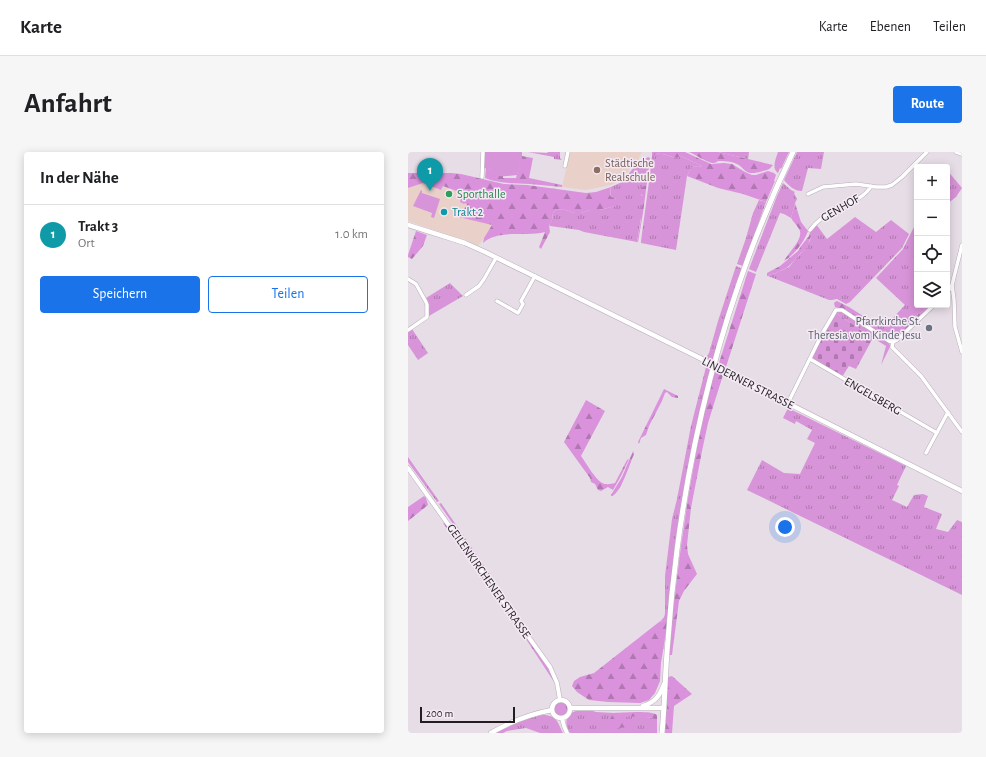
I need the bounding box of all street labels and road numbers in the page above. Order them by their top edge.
street label: GENHOF [819,192,862,224]
street label: LINDERNER STRASSE [700,355,796,411]
street label: ENGELSBERG [843,375,903,417]
street label: GEILENKIRCHENER STRASSE [445,522,533,640]

